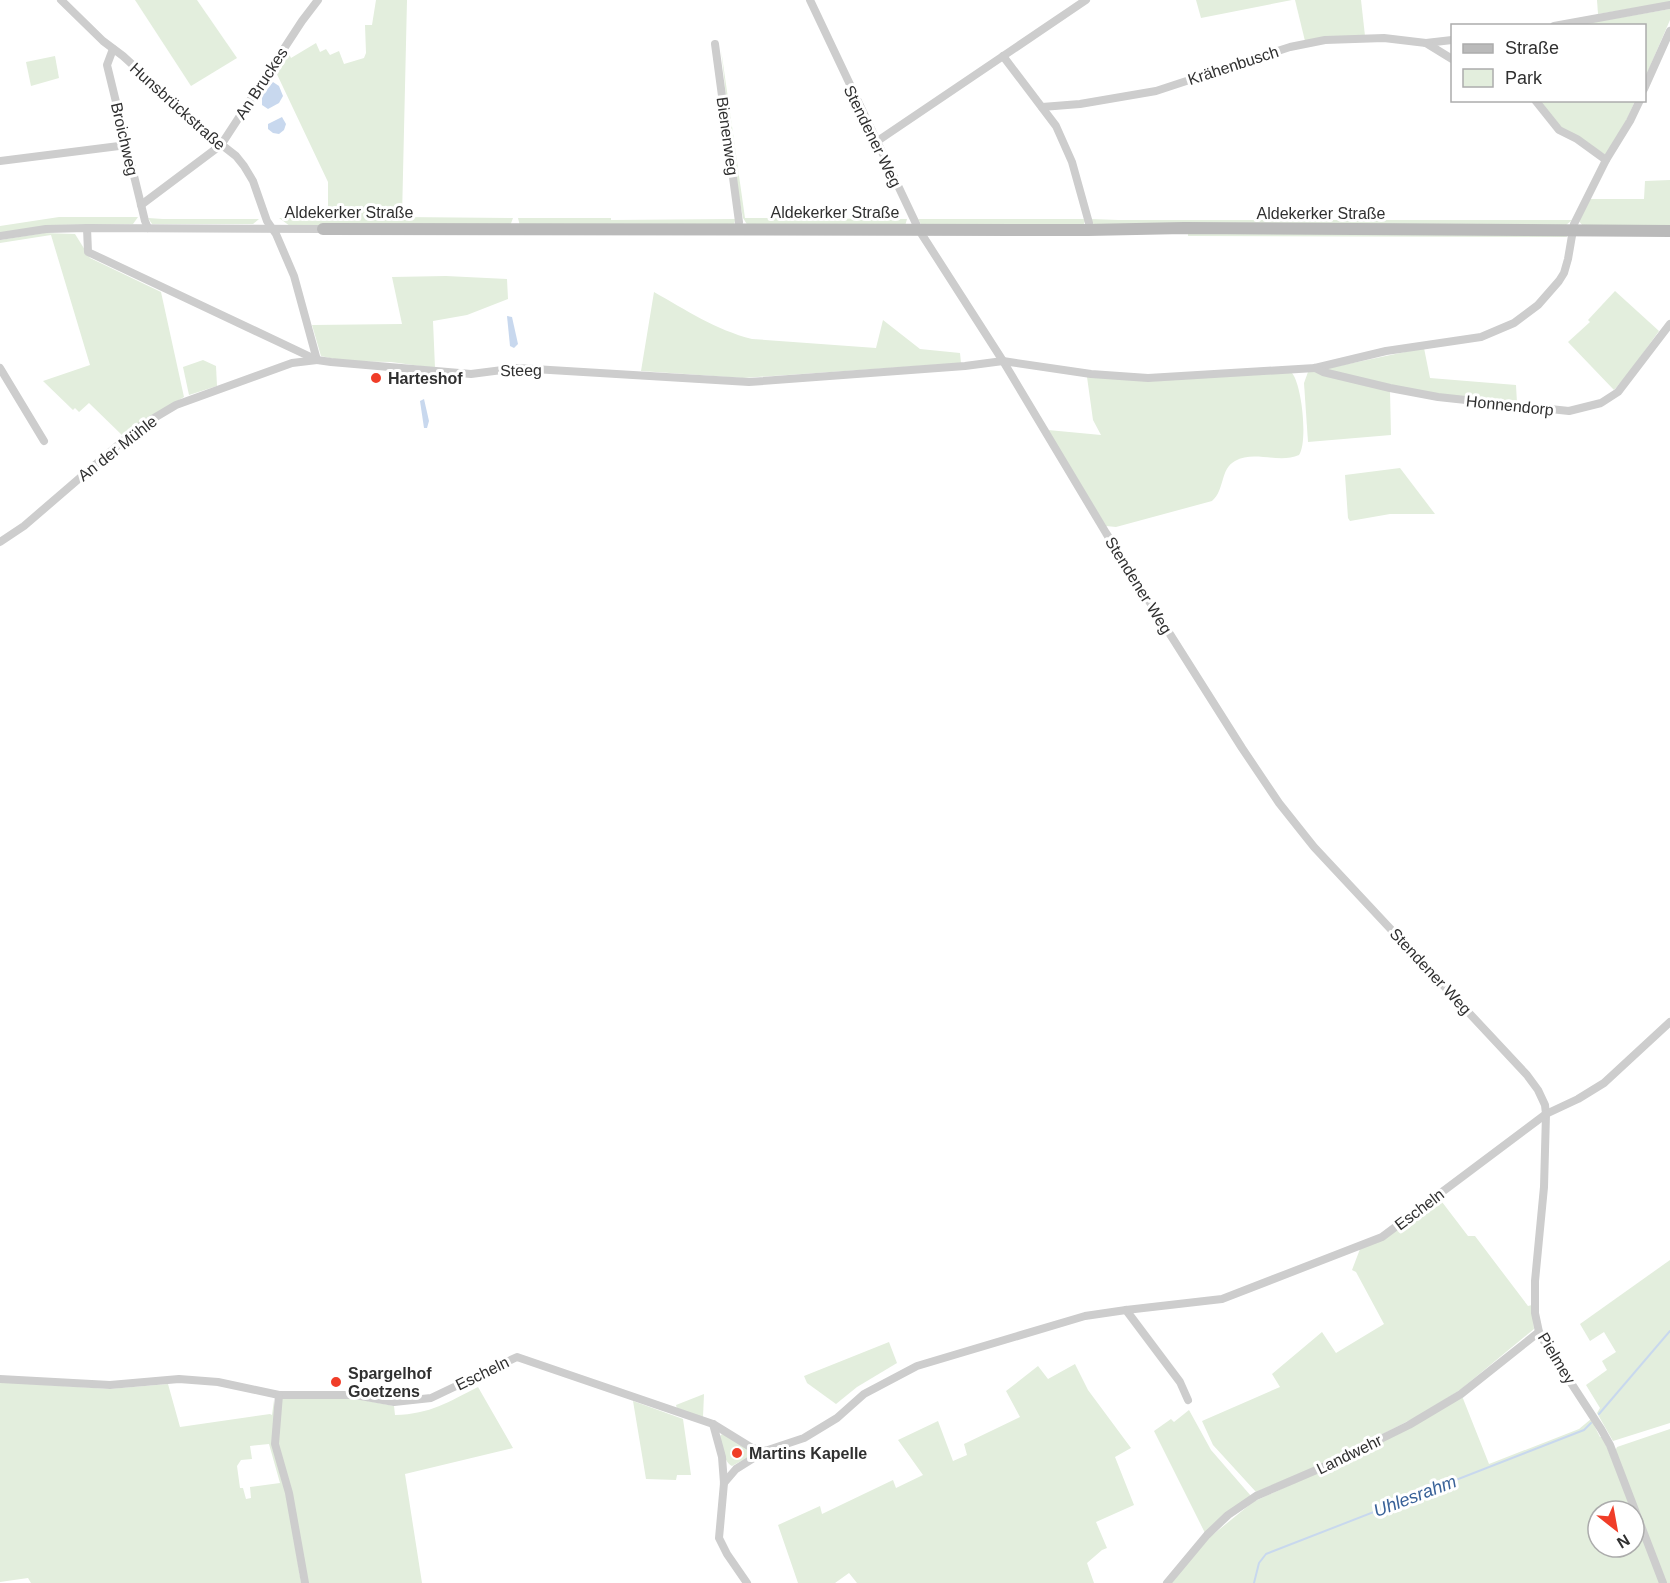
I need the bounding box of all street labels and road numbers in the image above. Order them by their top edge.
street label: Krähenbusch [1186,43,1281,88]
street label: An Bruckes [232,44,291,122]
street label: Hunsbrückstraße [127,59,229,154]
street label: Stendener Weg [841,83,904,190]
street label: Bienenweg [714,96,741,176]
street label: Broichweg [108,101,141,177]
street label: Aldekerker Straße [285,204,414,221]
street label: Aldekerker Straße [771,204,900,221]
street label: Aldekerker Straße [1257,205,1386,222]
street label: Steeg [500,362,542,379]
street label: Honnendorp [1465,392,1555,419]
street label: An der Mühle [75,412,160,484]
street label: Stendener Weg [1102,534,1175,637]
street label: Stendener Weg [1387,925,1475,1018]
street label: Escheln [1391,1185,1447,1233]
street label: Pielmey [1535,1329,1579,1387]
street label: Escheln [453,1353,512,1394]
street label: Landwehr [1314,1431,1385,1477]

